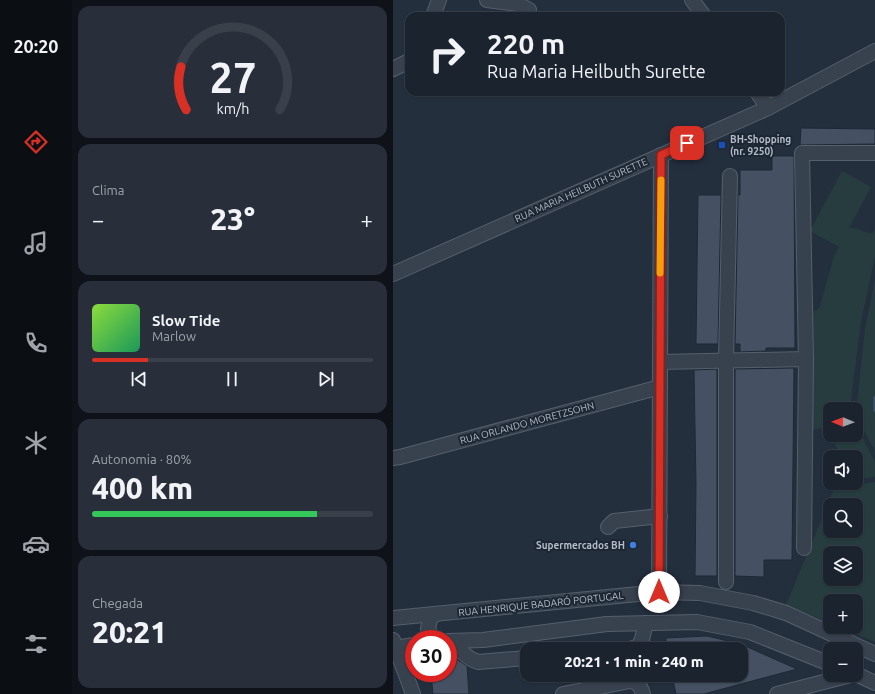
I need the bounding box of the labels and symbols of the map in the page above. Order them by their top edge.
pin [670,126,704,160]
place label: BH-Shopping (nr. 9250) [730,134,791,158]
marker: BH-Shopping (nr. 9250) [717,140,727,150]
street label: RUA MARIA HEILBUTH SURETTE [513,156,649,224]
street label: RUA ORLANDO MORETZSOHN [459,400,595,446]
north arrow [823,402,863,442]
place label: Supermercados BH [536,540,625,551]
marker: Supermercados BH [628,540,638,550]
position arrow [638,571,680,613]
street label: RUA HENRIQUE BADARÓ PORTUGAL [458,589,624,618]
speed limit sign: 30 [405,630,457,682]

